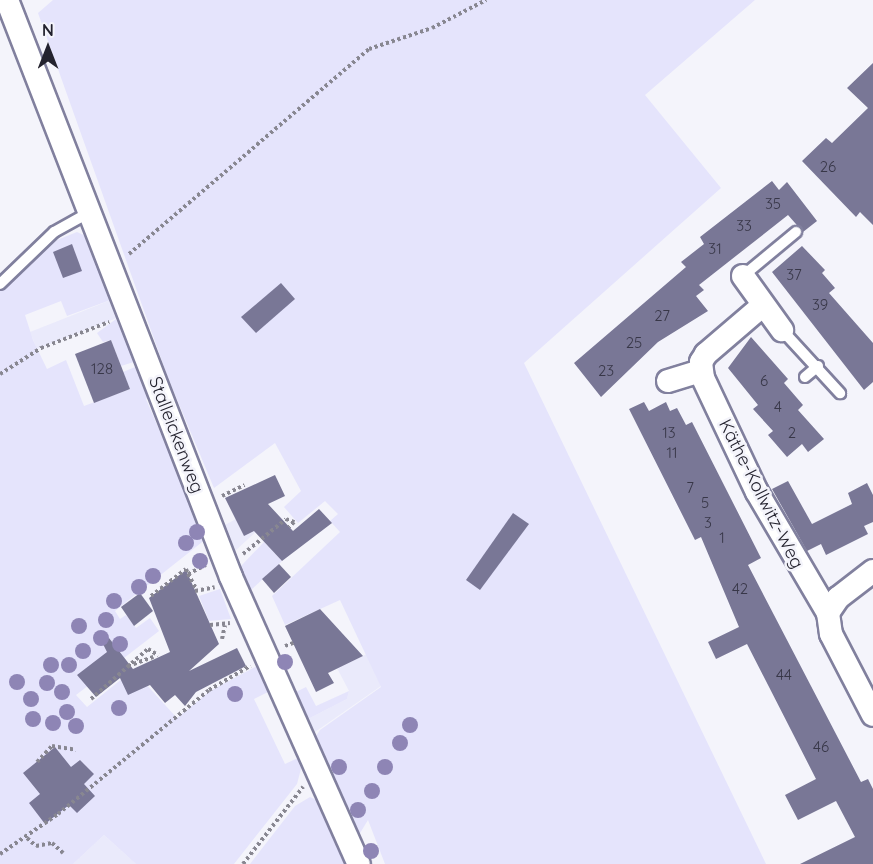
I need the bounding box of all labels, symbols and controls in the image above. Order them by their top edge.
north arrow [18,18,78,78]
text: N [42,20,54,40]
house number: 26 [820,158,836,176]
house number: 35 [765,195,781,213]
house number: 33 [736,217,752,235]
house number: 31 [708,240,722,258]
house number: 37 [786,266,802,284]
house number: 39 [812,296,828,314]
house number: 27 [654,307,670,325]
house number: 25 [626,334,642,352]
house number: 128 [91,360,113,378]
house number: 23 [598,362,614,380]
house number: 6 [760,372,768,390]
street label: Stalleickenweg [144,374,208,496]
house number: 4 [774,398,782,416]
street label: Käthe-Kollwitz-Weg [714,416,808,572]
house number: 13 [662,424,676,442]
house number: 2 [788,424,796,442]
house number: 11 [666,444,678,462]
house number: 7 [686,479,694,497]
house number: 5 [701,494,709,512]
house number: 3 [704,514,712,532]
house number: 1 [719,529,725,547]
house number: 42 [732,580,748,598]
house number: 44 [776,666,792,684]
house number: 46 [813,738,829,756]

